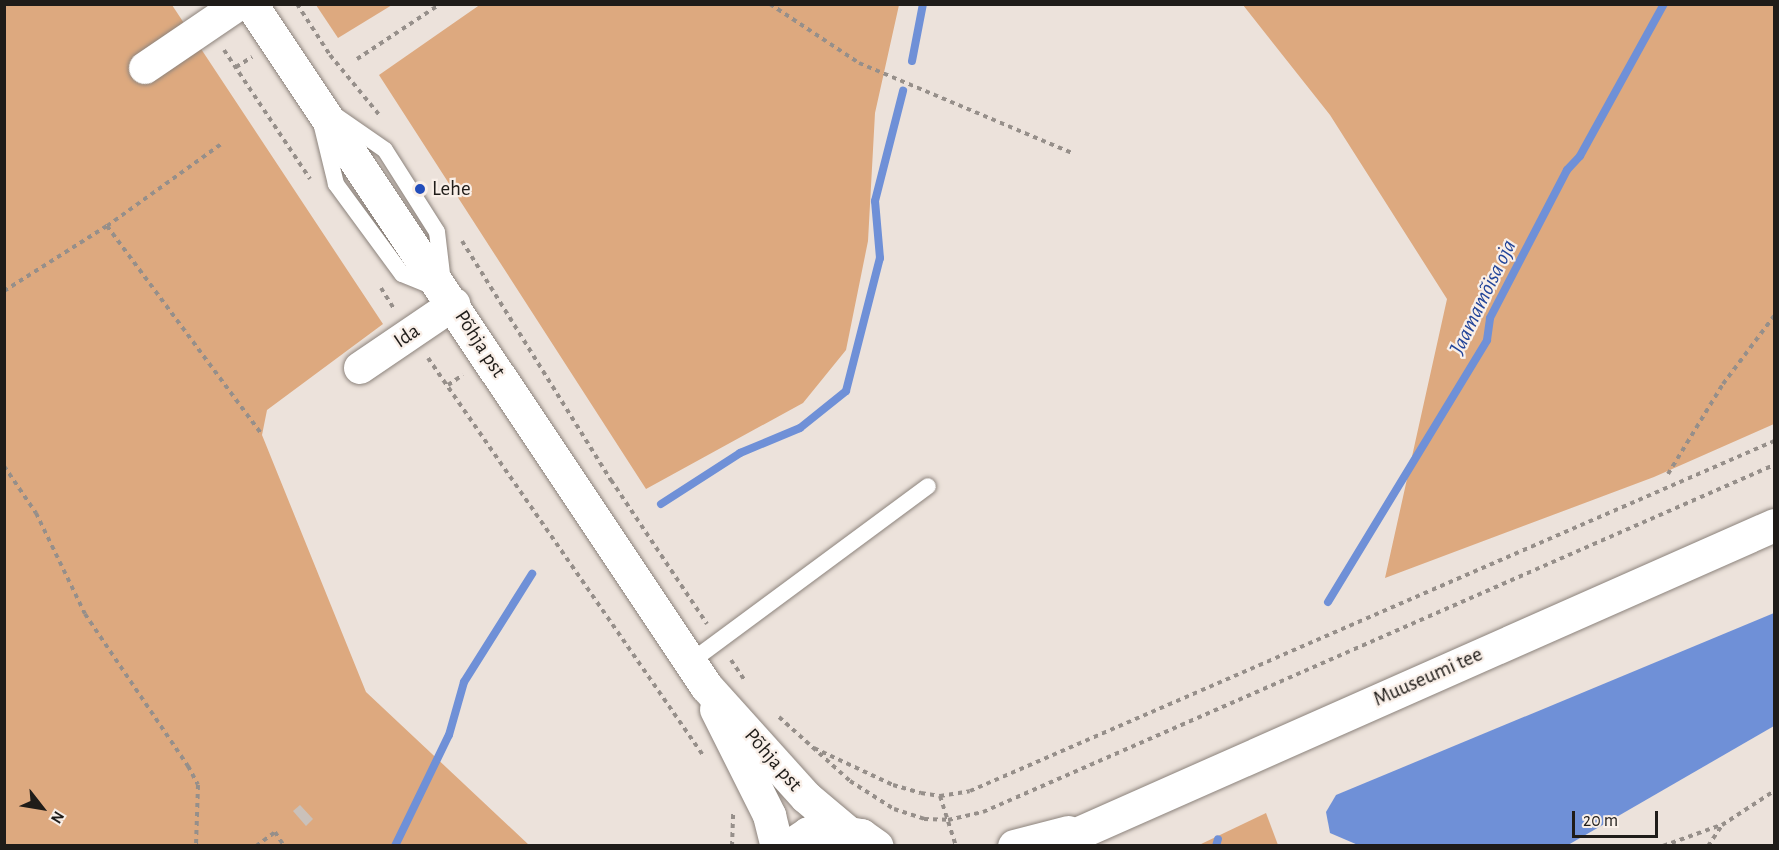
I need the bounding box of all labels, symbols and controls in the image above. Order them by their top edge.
place label: Lehe [432,176,471,202]
marker: Lehe [413,182,427,196]
water label: Jaamamõisa oja [1444,235,1522,359]
street label: Põhja pst [449,306,511,382]
street label: Ida [389,318,425,354]
street label: Muuseumi tee [1370,642,1486,712]
street label: Põhja pst [739,723,807,797]
north arrow [12,778,72,838]
scale bar [1575,799,1660,837]
text: N [48,808,67,826]
text: 20 m [1583,812,1618,830]

